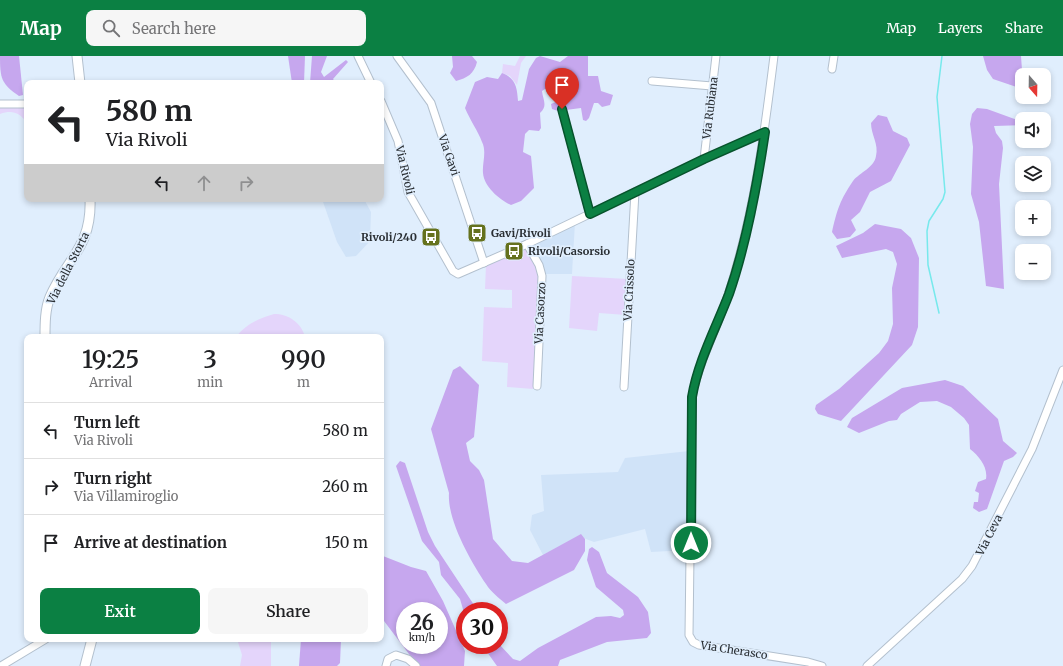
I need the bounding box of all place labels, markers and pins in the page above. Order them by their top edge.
pin [545,68,579,109]
bus stop icon: Gavi/Rivoli [466,222,488,244]
bus stop icon: Rivoli/240 [420,226,442,248]
place label: Gavi/Rivoli [491,226,551,240]
place label: Rivoli/240 [361,230,417,244]
bus stop icon: Rivoli/Casorsio [503,240,525,262]
place label: Rivoli/Casorsio [528,244,610,258]

